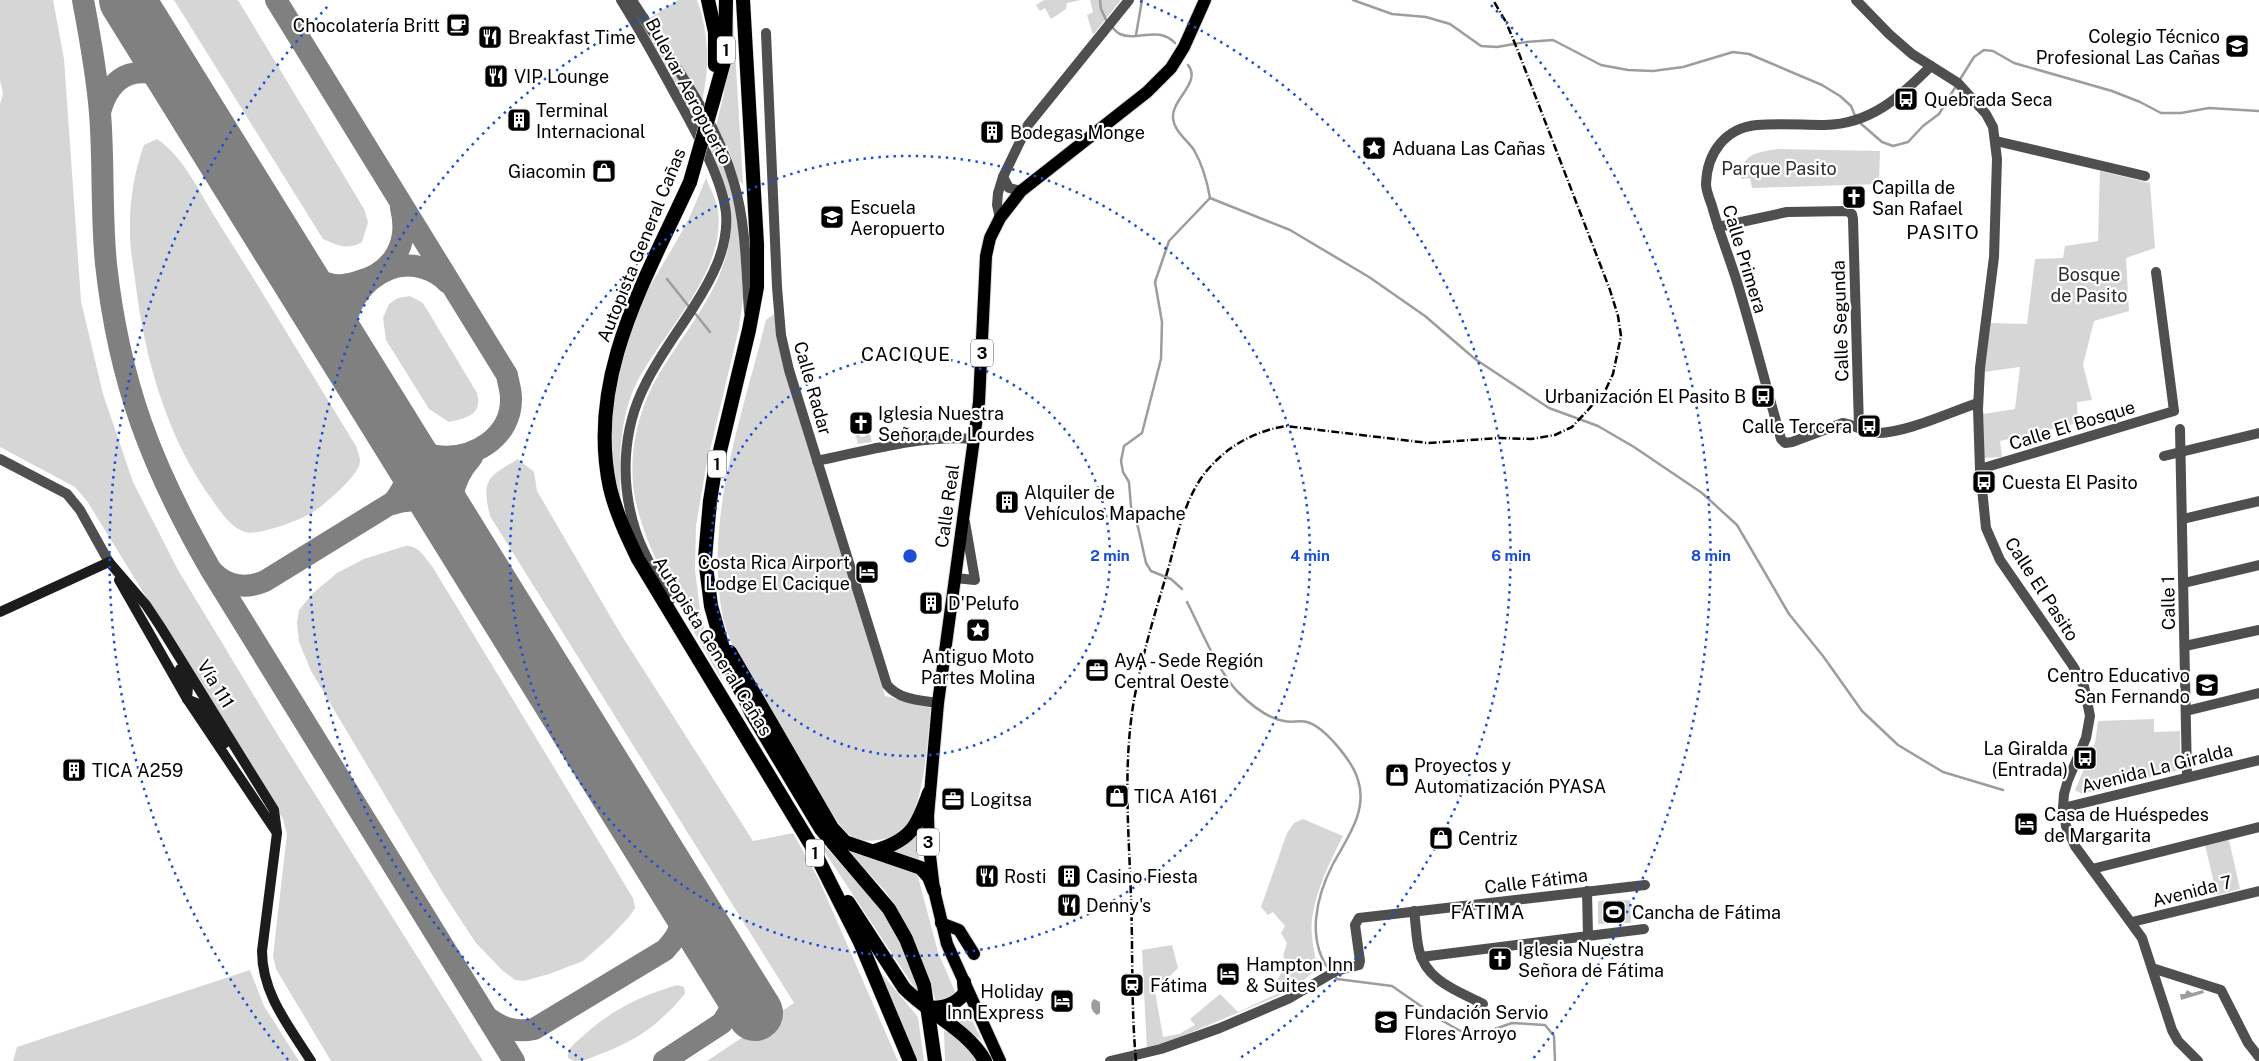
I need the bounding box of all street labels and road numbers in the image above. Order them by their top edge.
street label: Bulevar Aeropuerto [642,14,736,168]
road number: 1 [717,36,735,64]
street label: Autopista General Cañas [592,145,690,345]
street label: Calle Primera [1719,202,1771,316]
street label: Calle Segunda [1827,260,1853,382]
street label: Calle Radar [790,339,836,437]
road number: 3 [971,339,993,366]
street label: Calle El Bosque [2007,396,2137,454]
road number: 1 [708,450,726,478]
street label: Calle Real [931,463,963,549]
street label: Calle El Pasito [2001,533,2083,645]
street label: Autopista General Cañas [649,552,777,740]
street label: Calle 1 [2157,576,2179,630]
street label: Vía 111 [193,656,239,712]
street label: Avenida La Giralda [2079,739,2235,797]
road number: 3 [917,829,939,856]
road number: 1 [806,840,824,866]
street label: Calle Fátima [1483,864,1589,898]
street label: Avenida 7 [2150,871,2234,911]

